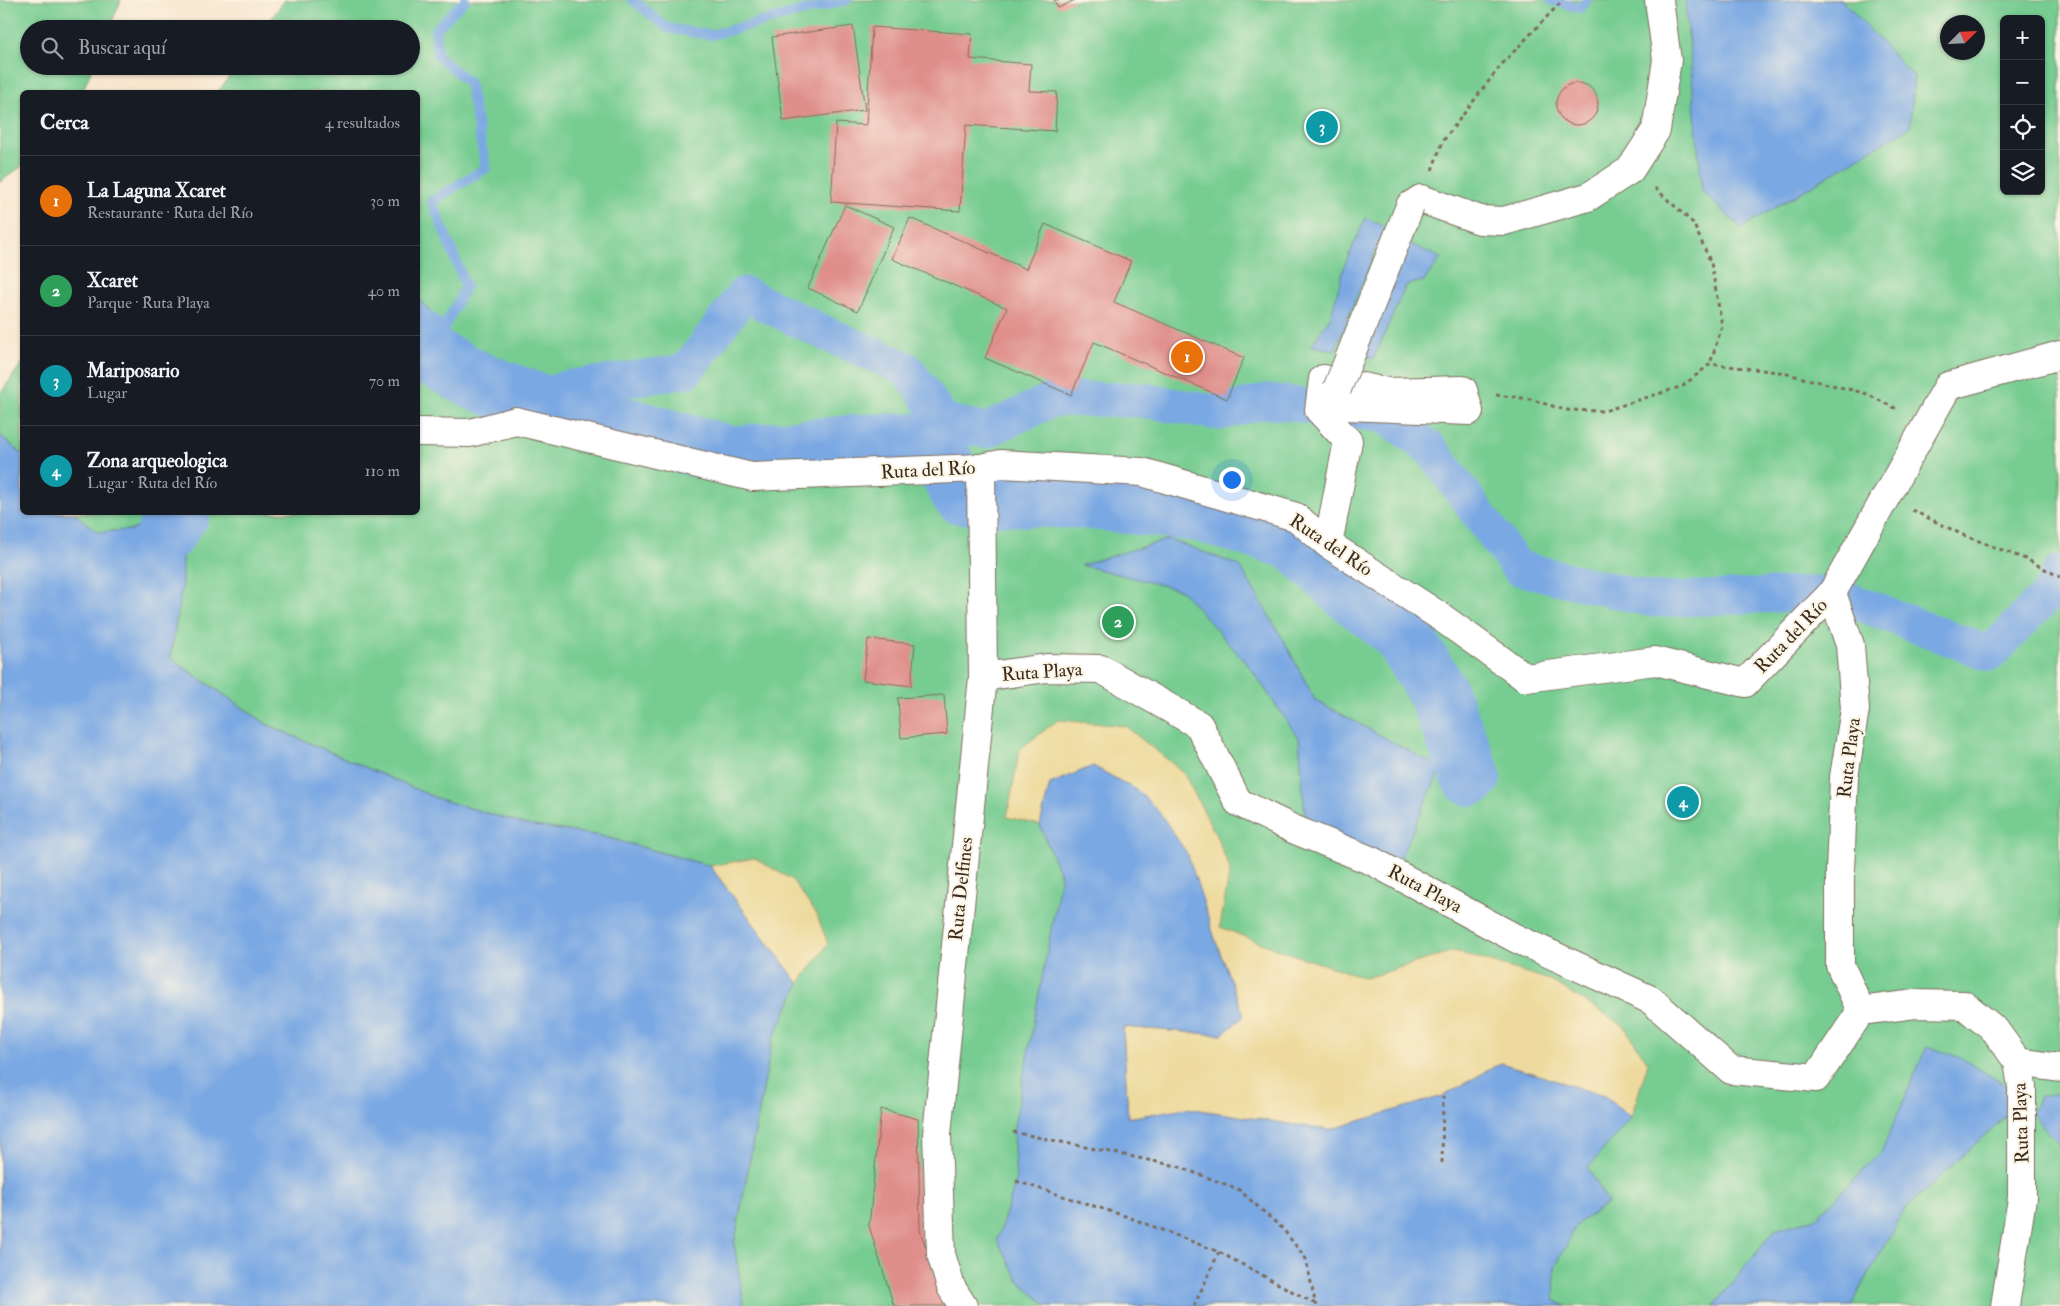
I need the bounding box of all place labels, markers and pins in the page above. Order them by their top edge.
pin: 3 [1306,108,1338,146]
pin: 1 [1171,338,1203,376]
pin: 2 [1102,603,1134,641]
pin: 4 [1667,783,1699,821]

